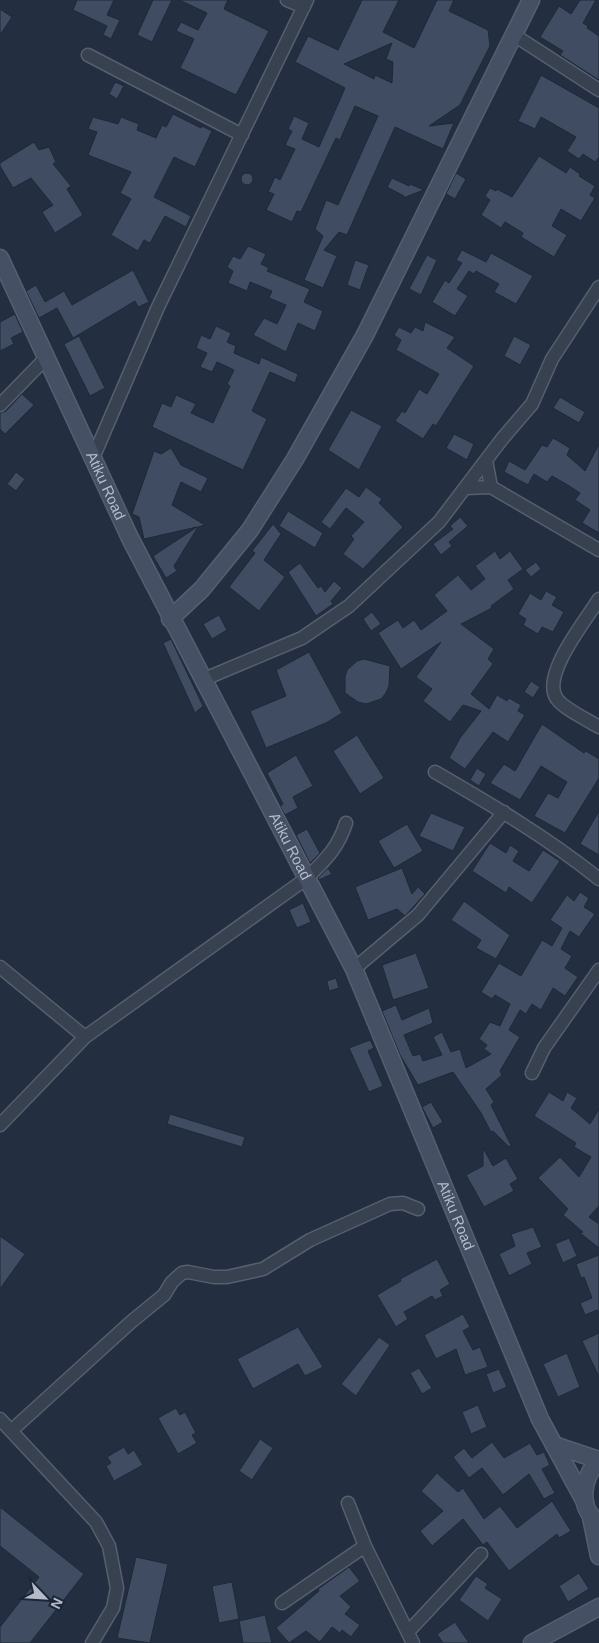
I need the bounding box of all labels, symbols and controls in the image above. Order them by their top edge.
street label: Atiku Road [83,449,129,522]
street label: Atiku Road [266,809,315,882]
street label: Atiku Road [434,1178,478,1252]
north arrow [20,1573,70,1623]
text: N [47,1596,66,1611]

